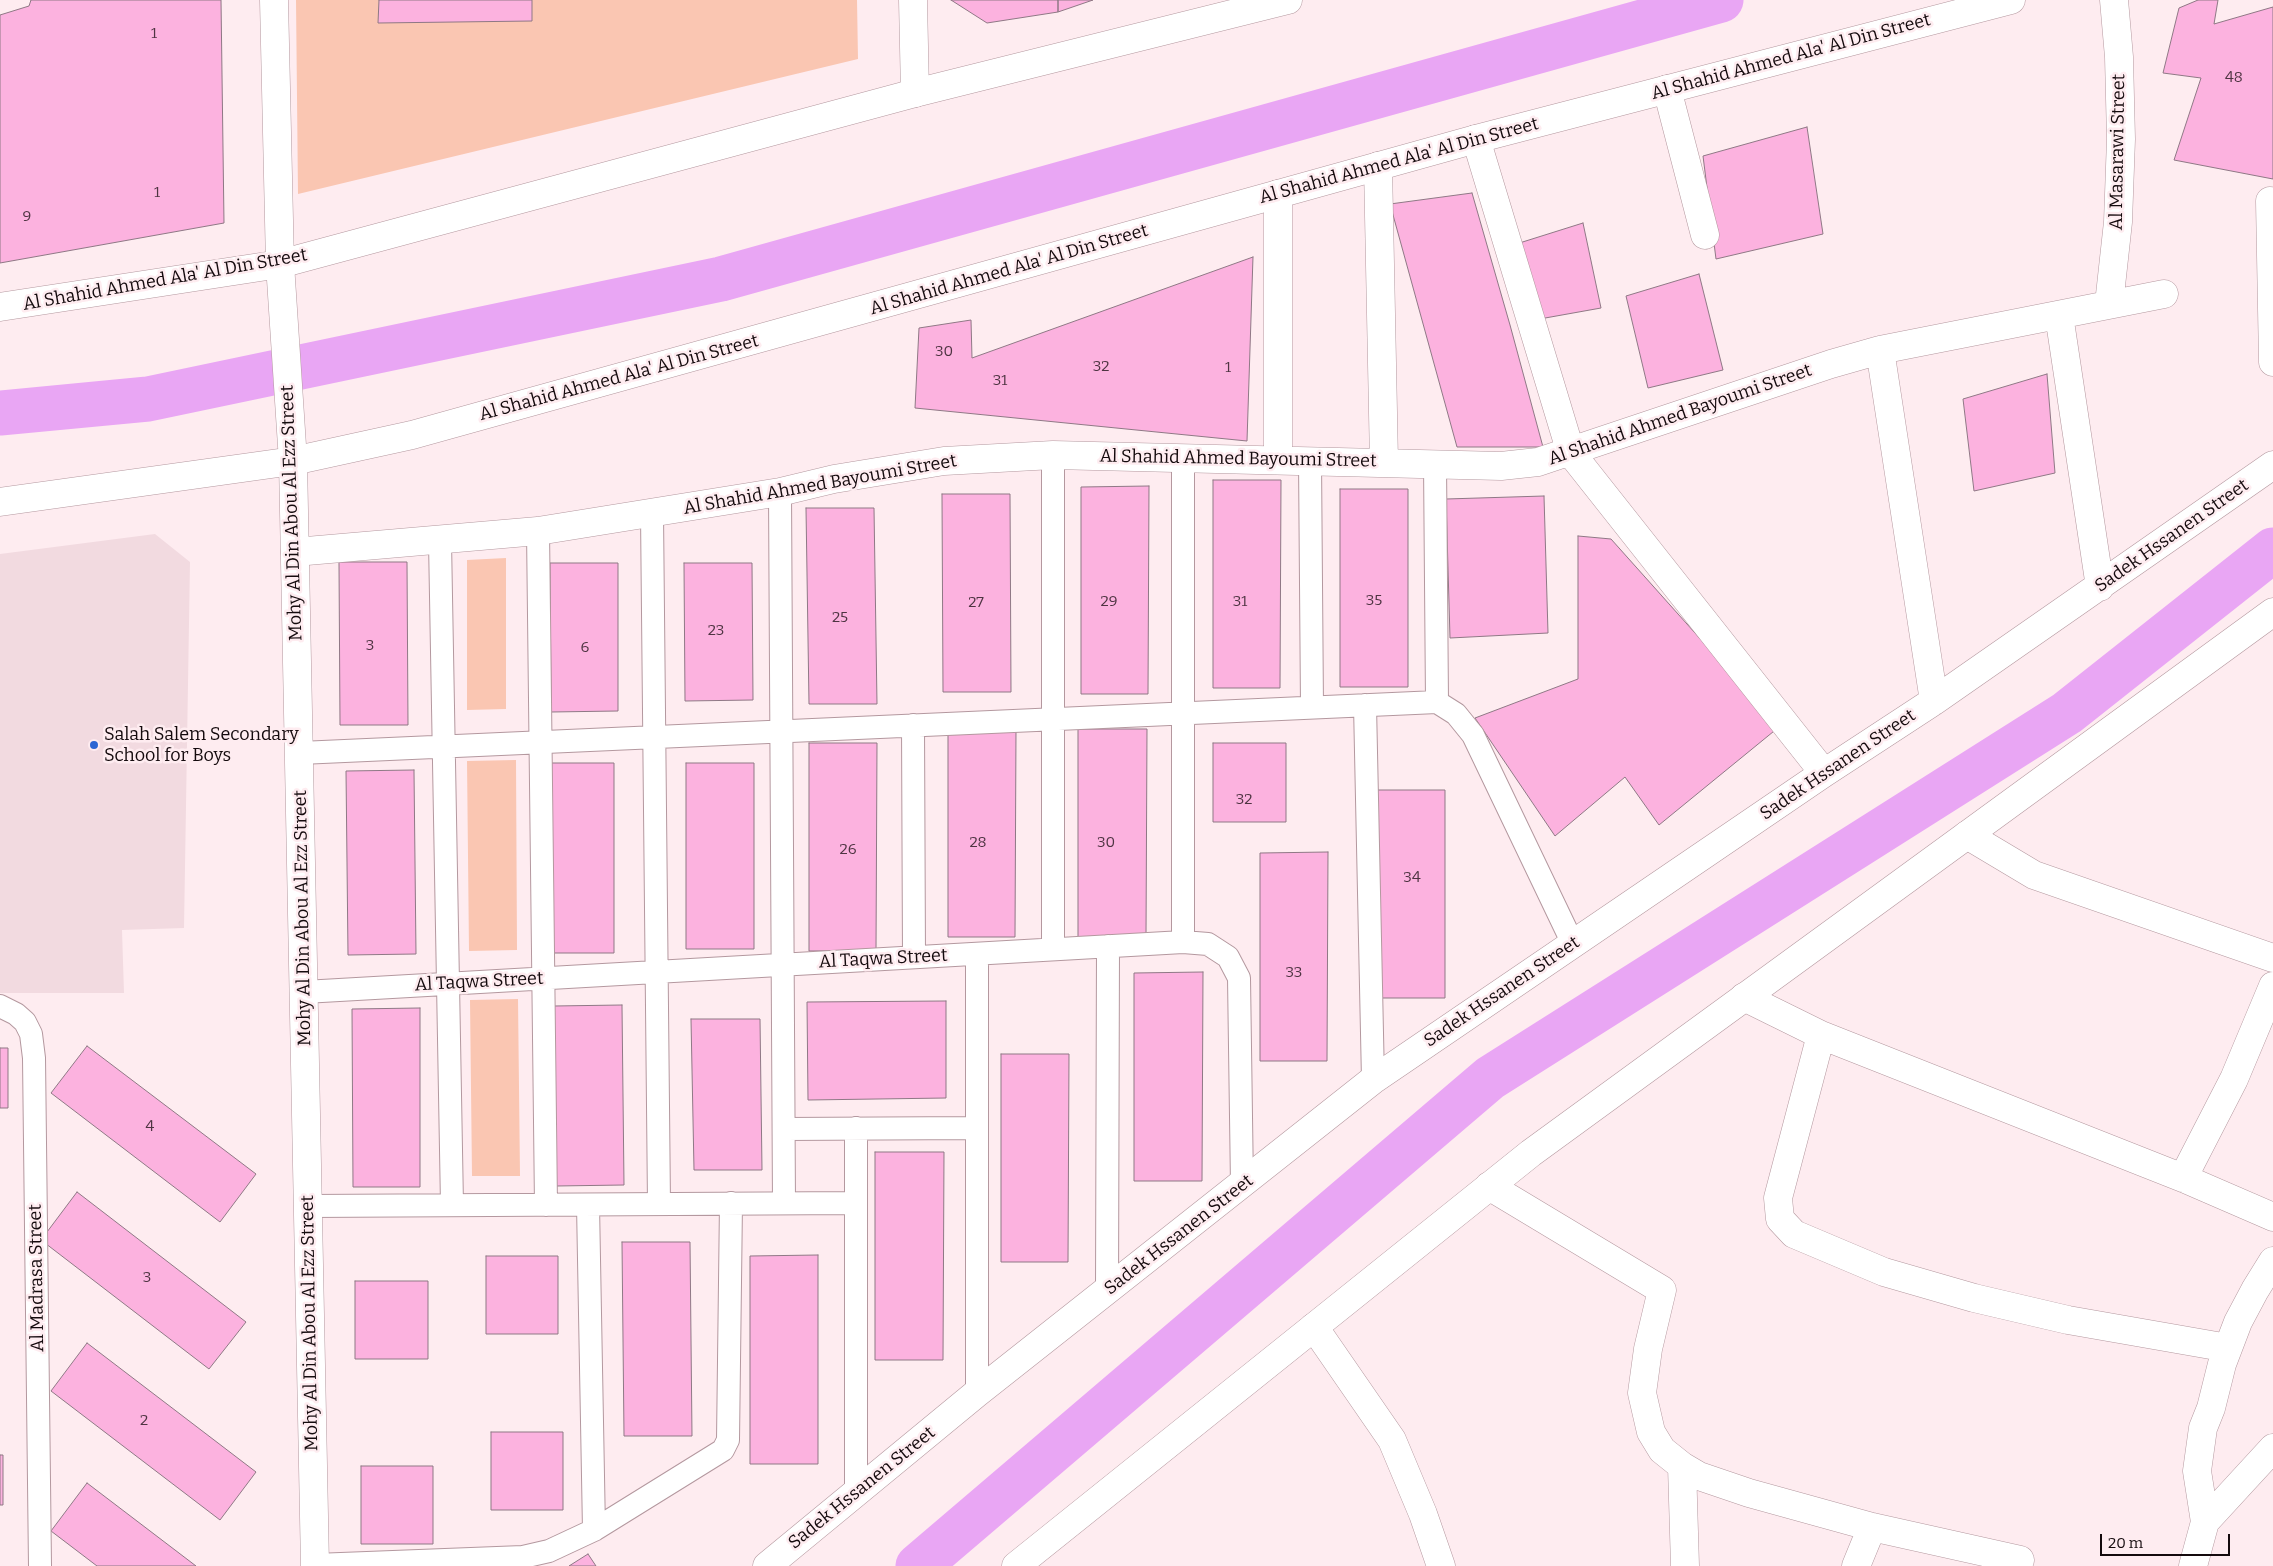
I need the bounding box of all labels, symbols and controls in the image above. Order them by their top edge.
street label: Al Shahid Ahmed Ala' Al Din Street [1649,9,1933,105]
house number: 1 [151,25,157,43]
house number: 48 [2225,69,2243,87]
street label: Al Masarawi Street [2106,74,2130,230]
street label: Al Shahid Ahmed Ala' Al Din Street [1257,113,1541,209]
house number: 1 [154,184,160,202]
house number: 9 [23,208,31,226]
street label: Al Shahid Ahmed Ala' Al Din Street [867,220,1151,320]
street label: Al Shahid Ahmed Ala' Al Din Street [21,244,309,316]
street label: Al Shahid Ahmed Ala' Al Din Street [477,330,761,426]
house number: 30 [935,343,953,361]
house number: 32 [1093,358,1109,376]
house number: 1 [1225,359,1231,377]
street label: Al Shahid Ahmed Bayoumi Street [1545,360,1815,470]
house number: 31 [993,372,1007,390]
street label: Mohy Al Din Abou Al Ezz Street [277,385,307,641]
street label: Al Shahid Ahmed Bayoumi Street [1099,446,1377,472]
street label: Al Shahid Ahmed Bayoumi Street [682,450,958,520]
street label: Sadek Hssanen Street [2091,475,2253,597]
house number: 35 [1366,592,1382,610]
house number: 29 [1101,593,1117,611]
house number: 31 [1233,593,1247,611]
house number: 27 [968,594,984,612]
house number: 25 [832,609,848,627]
house number: 23 [708,622,724,640]
house number: 3 [366,637,374,655]
house number: 6 [581,639,589,657]
street label: Sadek Hssanen Street [1756,705,1920,825]
place label: Salah Salem Secondary School for Boys [104,724,299,766]
marker: Salah Salem Secondary School for Boys [88,739,100,751]
street label: Mohy Al Din Abou Al Ezz Street [290,790,316,1046]
house number: 32 [1236,791,1252,809]
house number: 28 [969,834,987,852]
house number: 30 [1097,834,1115,852]
house number: 26 [840,841,856,859]
house number: 34 [1403,869,1421,887]
street label: Sadek Hssanen Street [1420,932,1584,1052]
street label: Al Taqwa Street [818,945,948,973]
house number: 33 [1286,964,1302,982]
street label: Al Taqwa Street [414,968,544,996]
house number: 4 [146,1118,154,1136]
street label: Sadek Hssanen Street [1100,1170,1258,1300]
street label: Mohy Al Din Abou Al Ezz Street [297,1195,323,1451]
street label: Al Madrasa Street [25,1204,49,1352]
house number: 3 [143,1269,151,1287]
house number: 2 [140,1412,148,1430]
street label: Sadek Hssanen Street [784,1422,940,1554]
scale bar [2103,1524,2233,1556]
text: 20 m [2108,1534,2143,1552]

